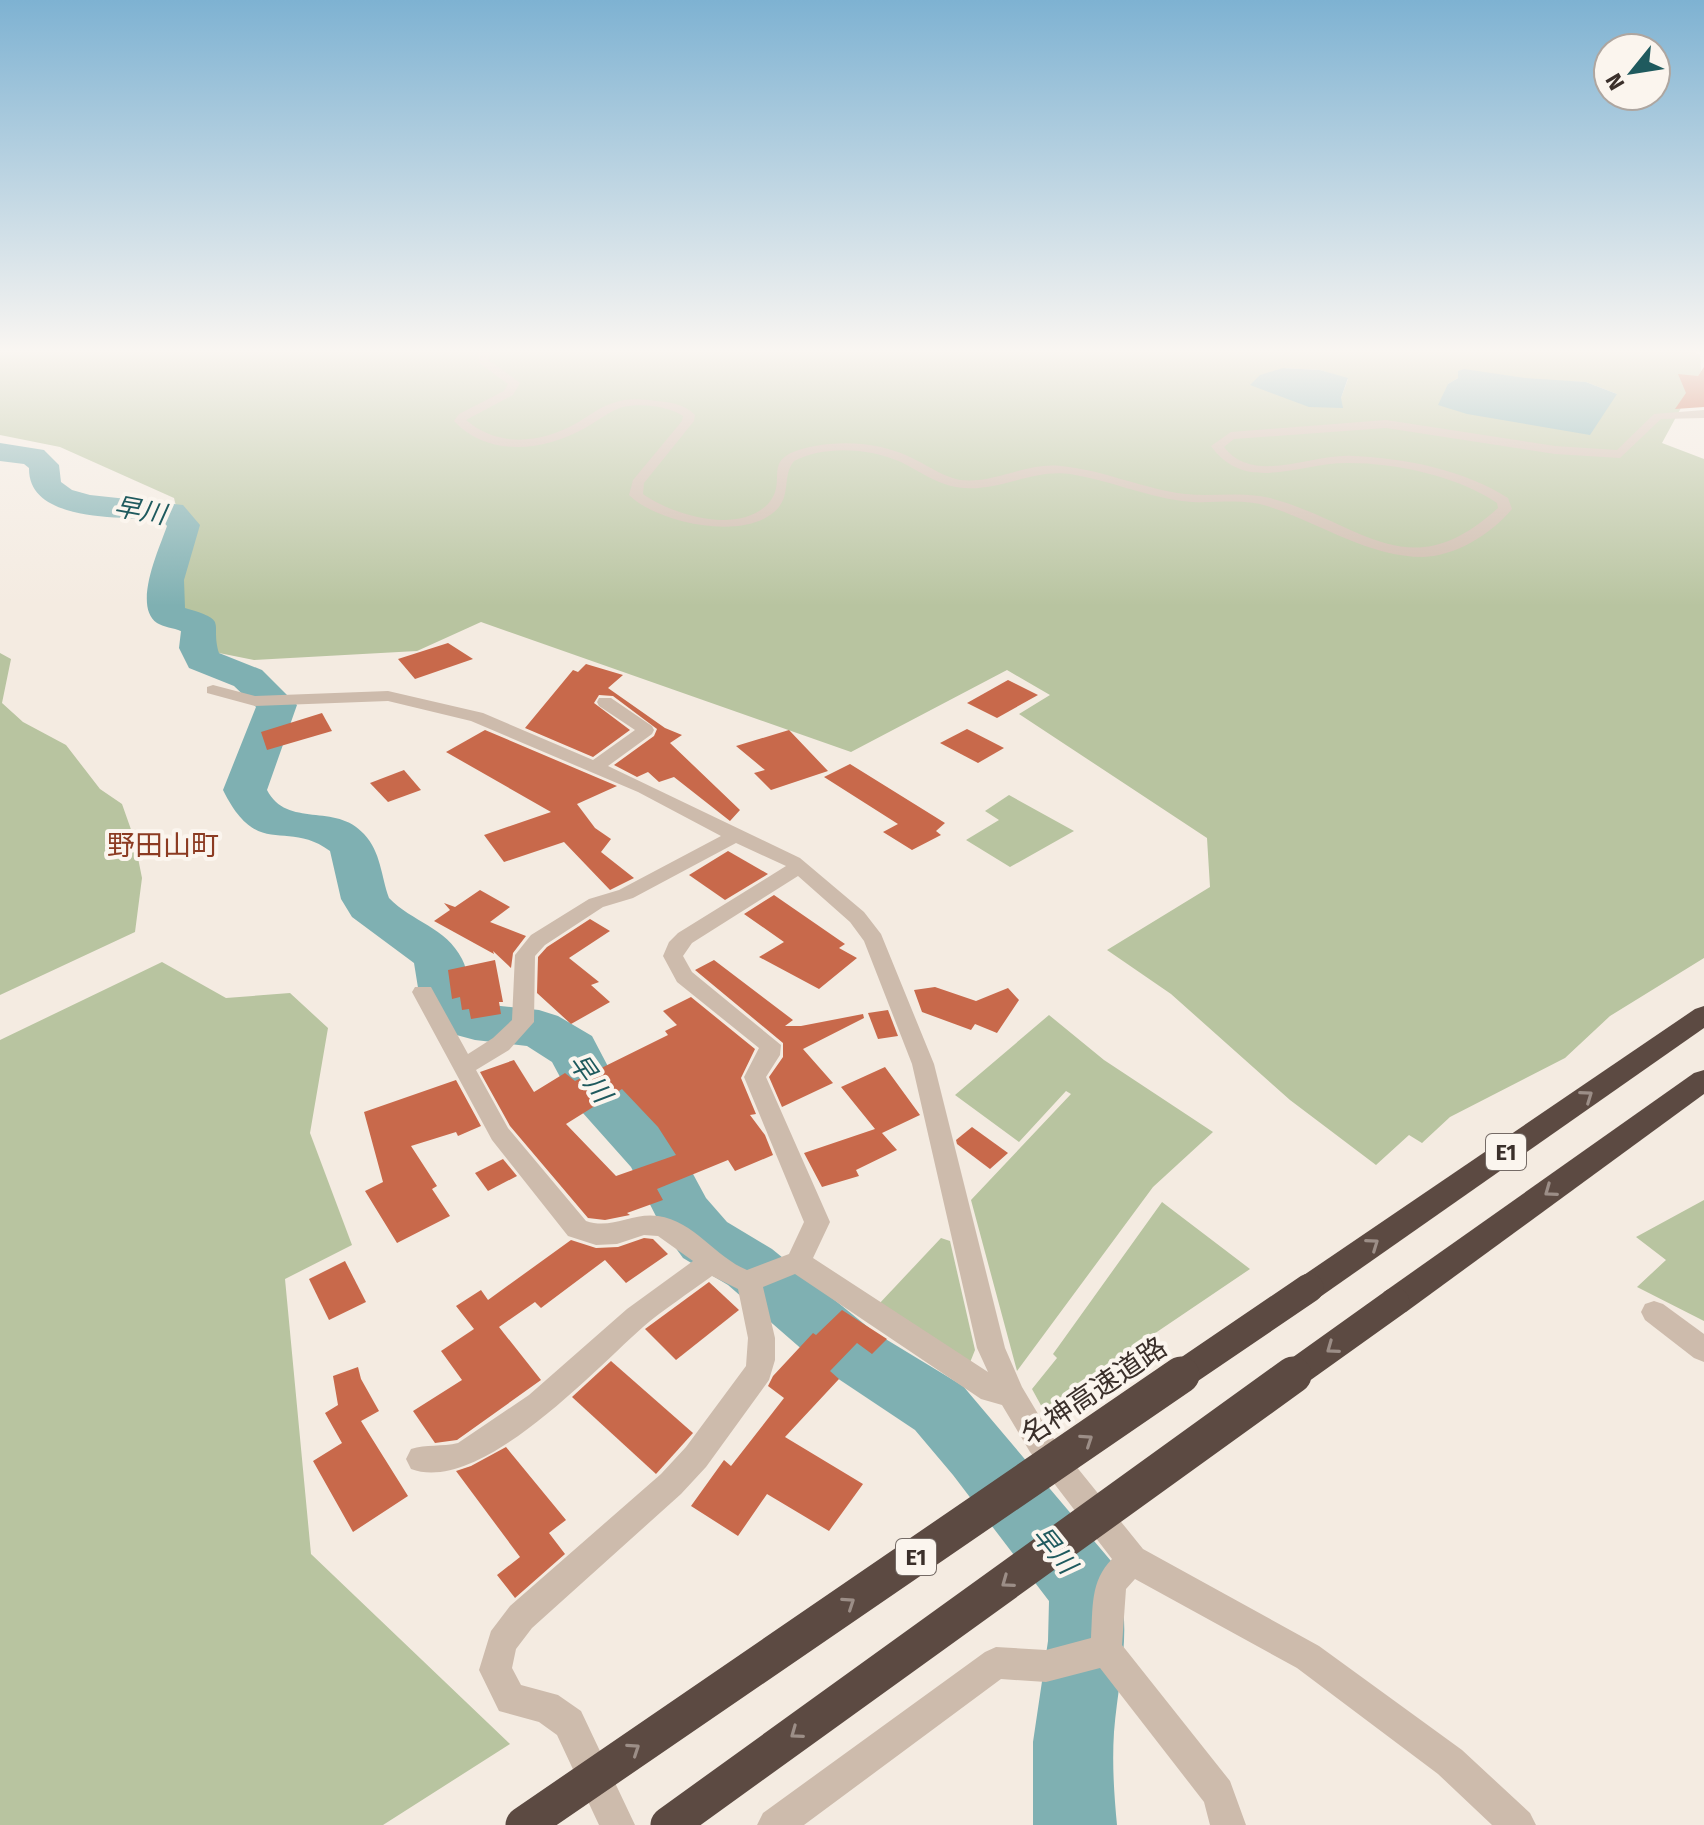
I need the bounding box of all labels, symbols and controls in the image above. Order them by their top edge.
north arrow [1592,32,1672,112]
text: N [1600,69,1630,95]
water label: 早川 [112,491,171,531]
district label: 野田山町 [107,829,219,862]
water label: 早川 [562,1048,619,1111]
one-way arrow [1579,1091,1593,1106]
road number: E1 [1486,1134,1526,1170]
one-way arrow [1544,1181,1559,1196]
one-way arrow [1365,1239,1379,1254]
street label: 名神高速道路 [1015,1330,1173,1452]
one-way arrow [1326,1338,1340,1353]
one-way arrow [1078,1435,1092,1450]
water label: 早川 [1026,1520,1084,1582]
road number: E1 [896,1539,936,1575]
one-way arrow [1002,1572,1016,1586]
one-way arrow [840,1597,855,1612]
one-way arrow [791,1724,805,1738]
one-way arrow [626,1744,640,1759]

